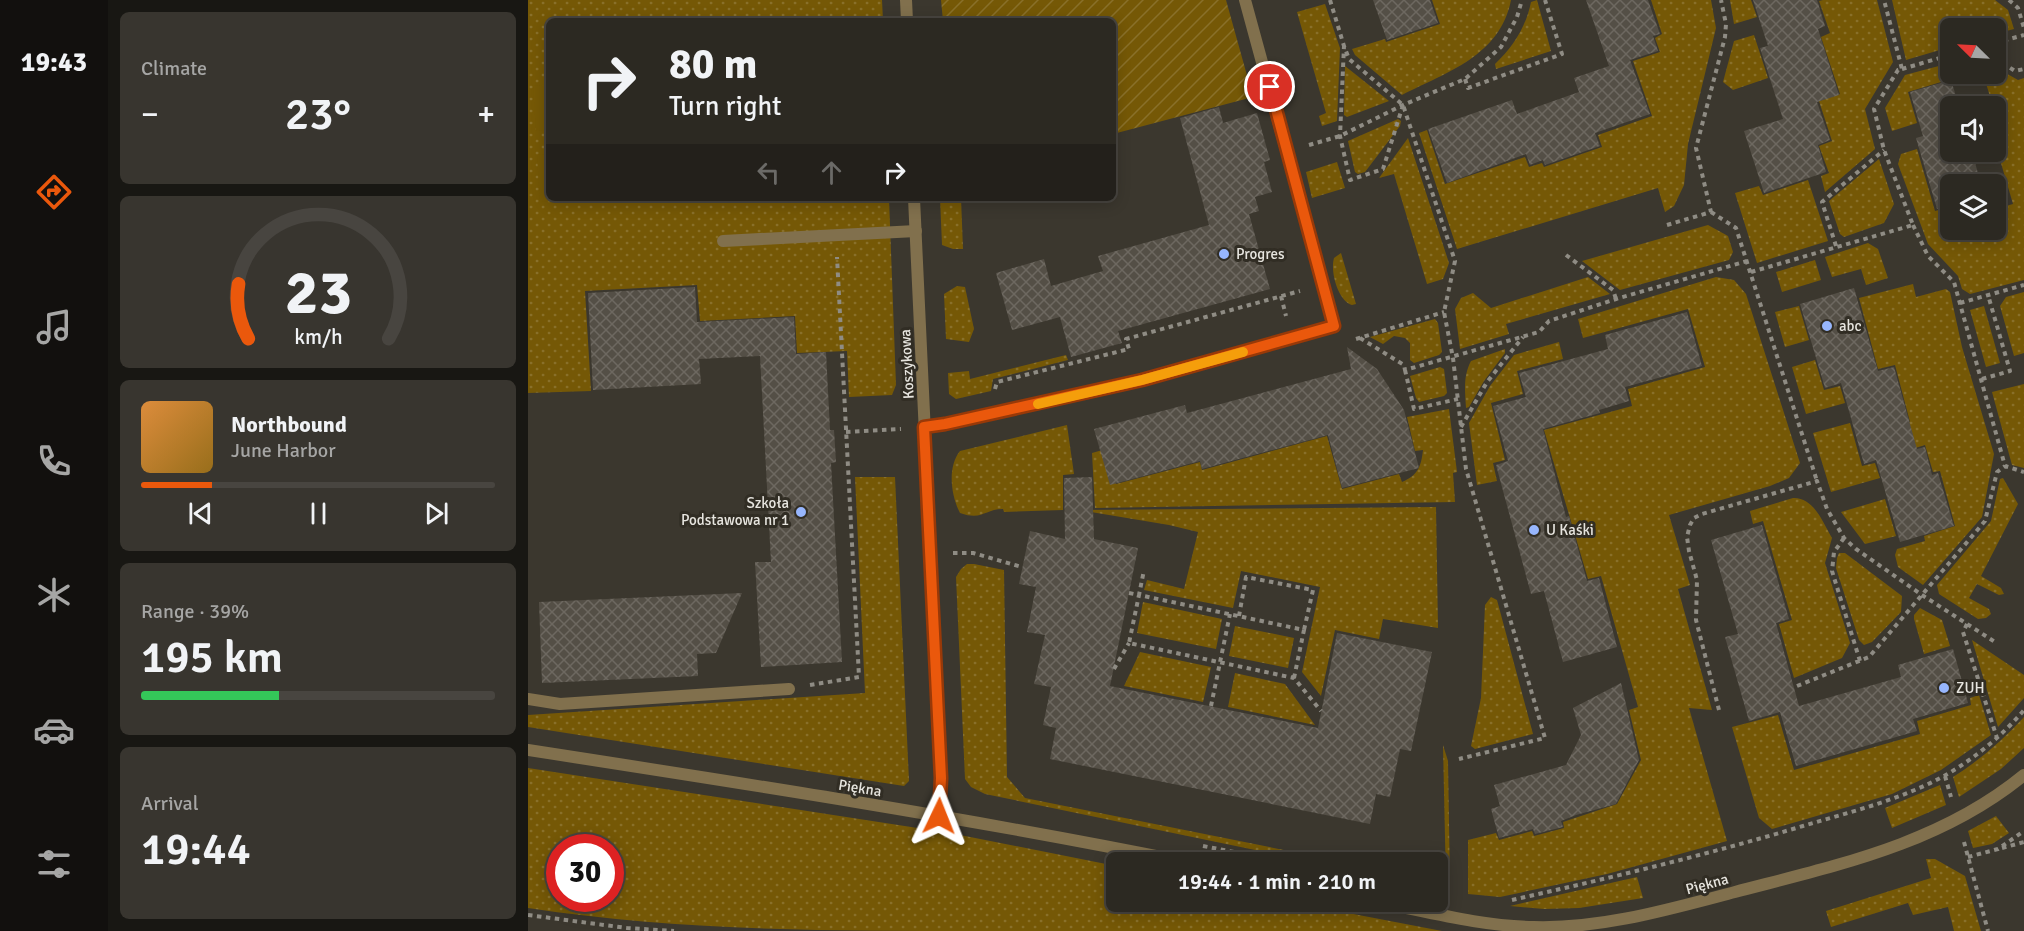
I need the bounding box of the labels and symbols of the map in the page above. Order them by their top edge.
north arrow [1940,18,2006,84]
pin [1244,61,1295,112]
place label: Progres [1236,245,1285,263]
marker: Progres [1217,247,1231,261]
place label: abc [1839,317,1862,335]
marker: abc [1820,319,1834,333]
street label: Koszykowa [896,329,918,399]
place label: Szkoła Podstawowa nr 1 [681,494,789,529]
marker: Szkoła Podstawowa nr 1 [794,505,808,519]
place label: U Kaśki [1546,521,1594,539]
marker: U Kaśki [1527,523,1541,537]
place label: ZUH [1956,679,1985,697]
marker: ZUH [1937,681,1951,695]
street label: Piękna [837,776,883,800]
position arrow [907,784,971,848]
speed limit sign: 30 [546,834,624,912]
street label: Piękna [1684,870,1730,898]

